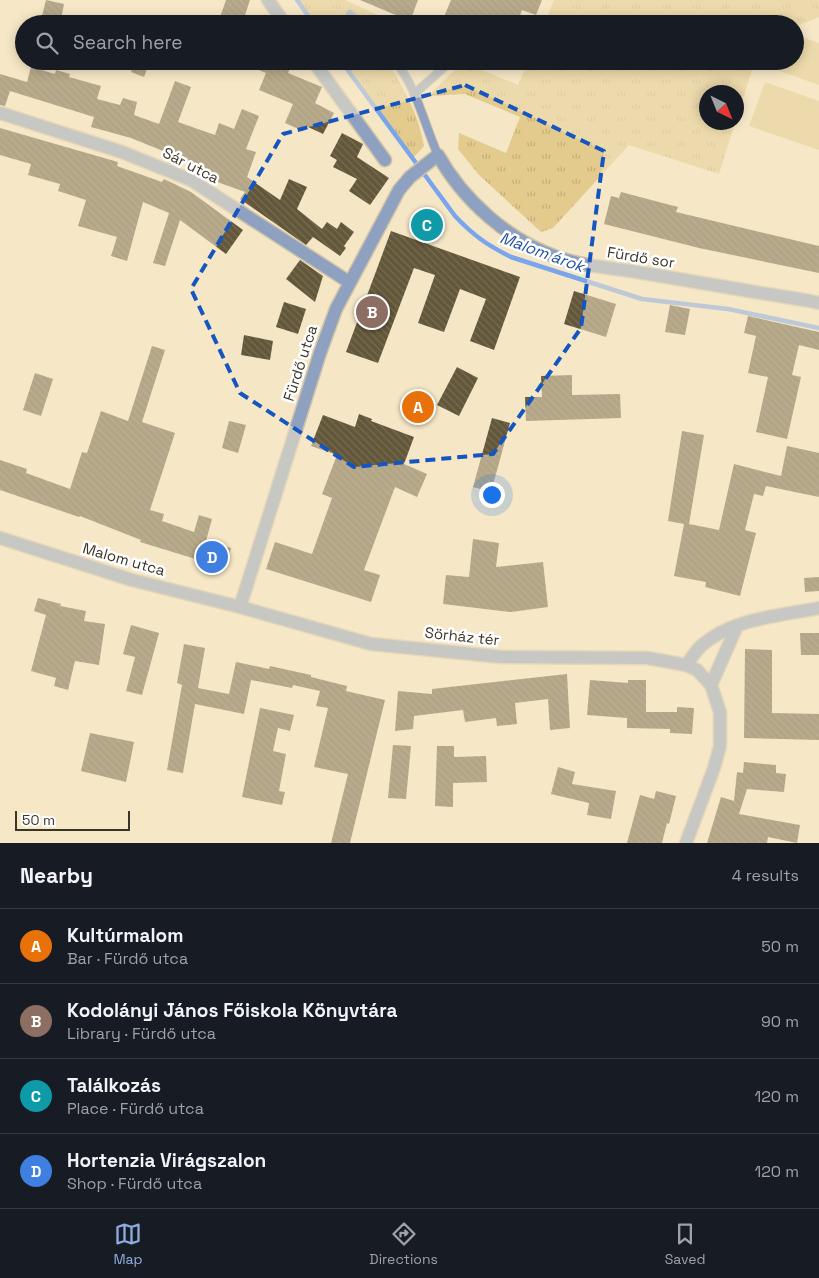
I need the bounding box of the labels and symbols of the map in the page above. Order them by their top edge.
north arrow [699,85,744,130]
street label: Sár utca [160,143,223,187]
pin: C [411,206,443,244]
water label: Malom árok [497,227,589,278]
street label: Fürdő sor [606,242,677,272]
pin: B [356,293,388,331]
street label: Fürdő utca [279,322,321,403]
pin: A [402,388,434,426]
your location [479,482,505,508]
street label: Malom utca [81,538,168,580]
pin: D [196,538,228,576]
street label: Sörház tér [424,623,501,649]
scale bar [15,808,130,831]

